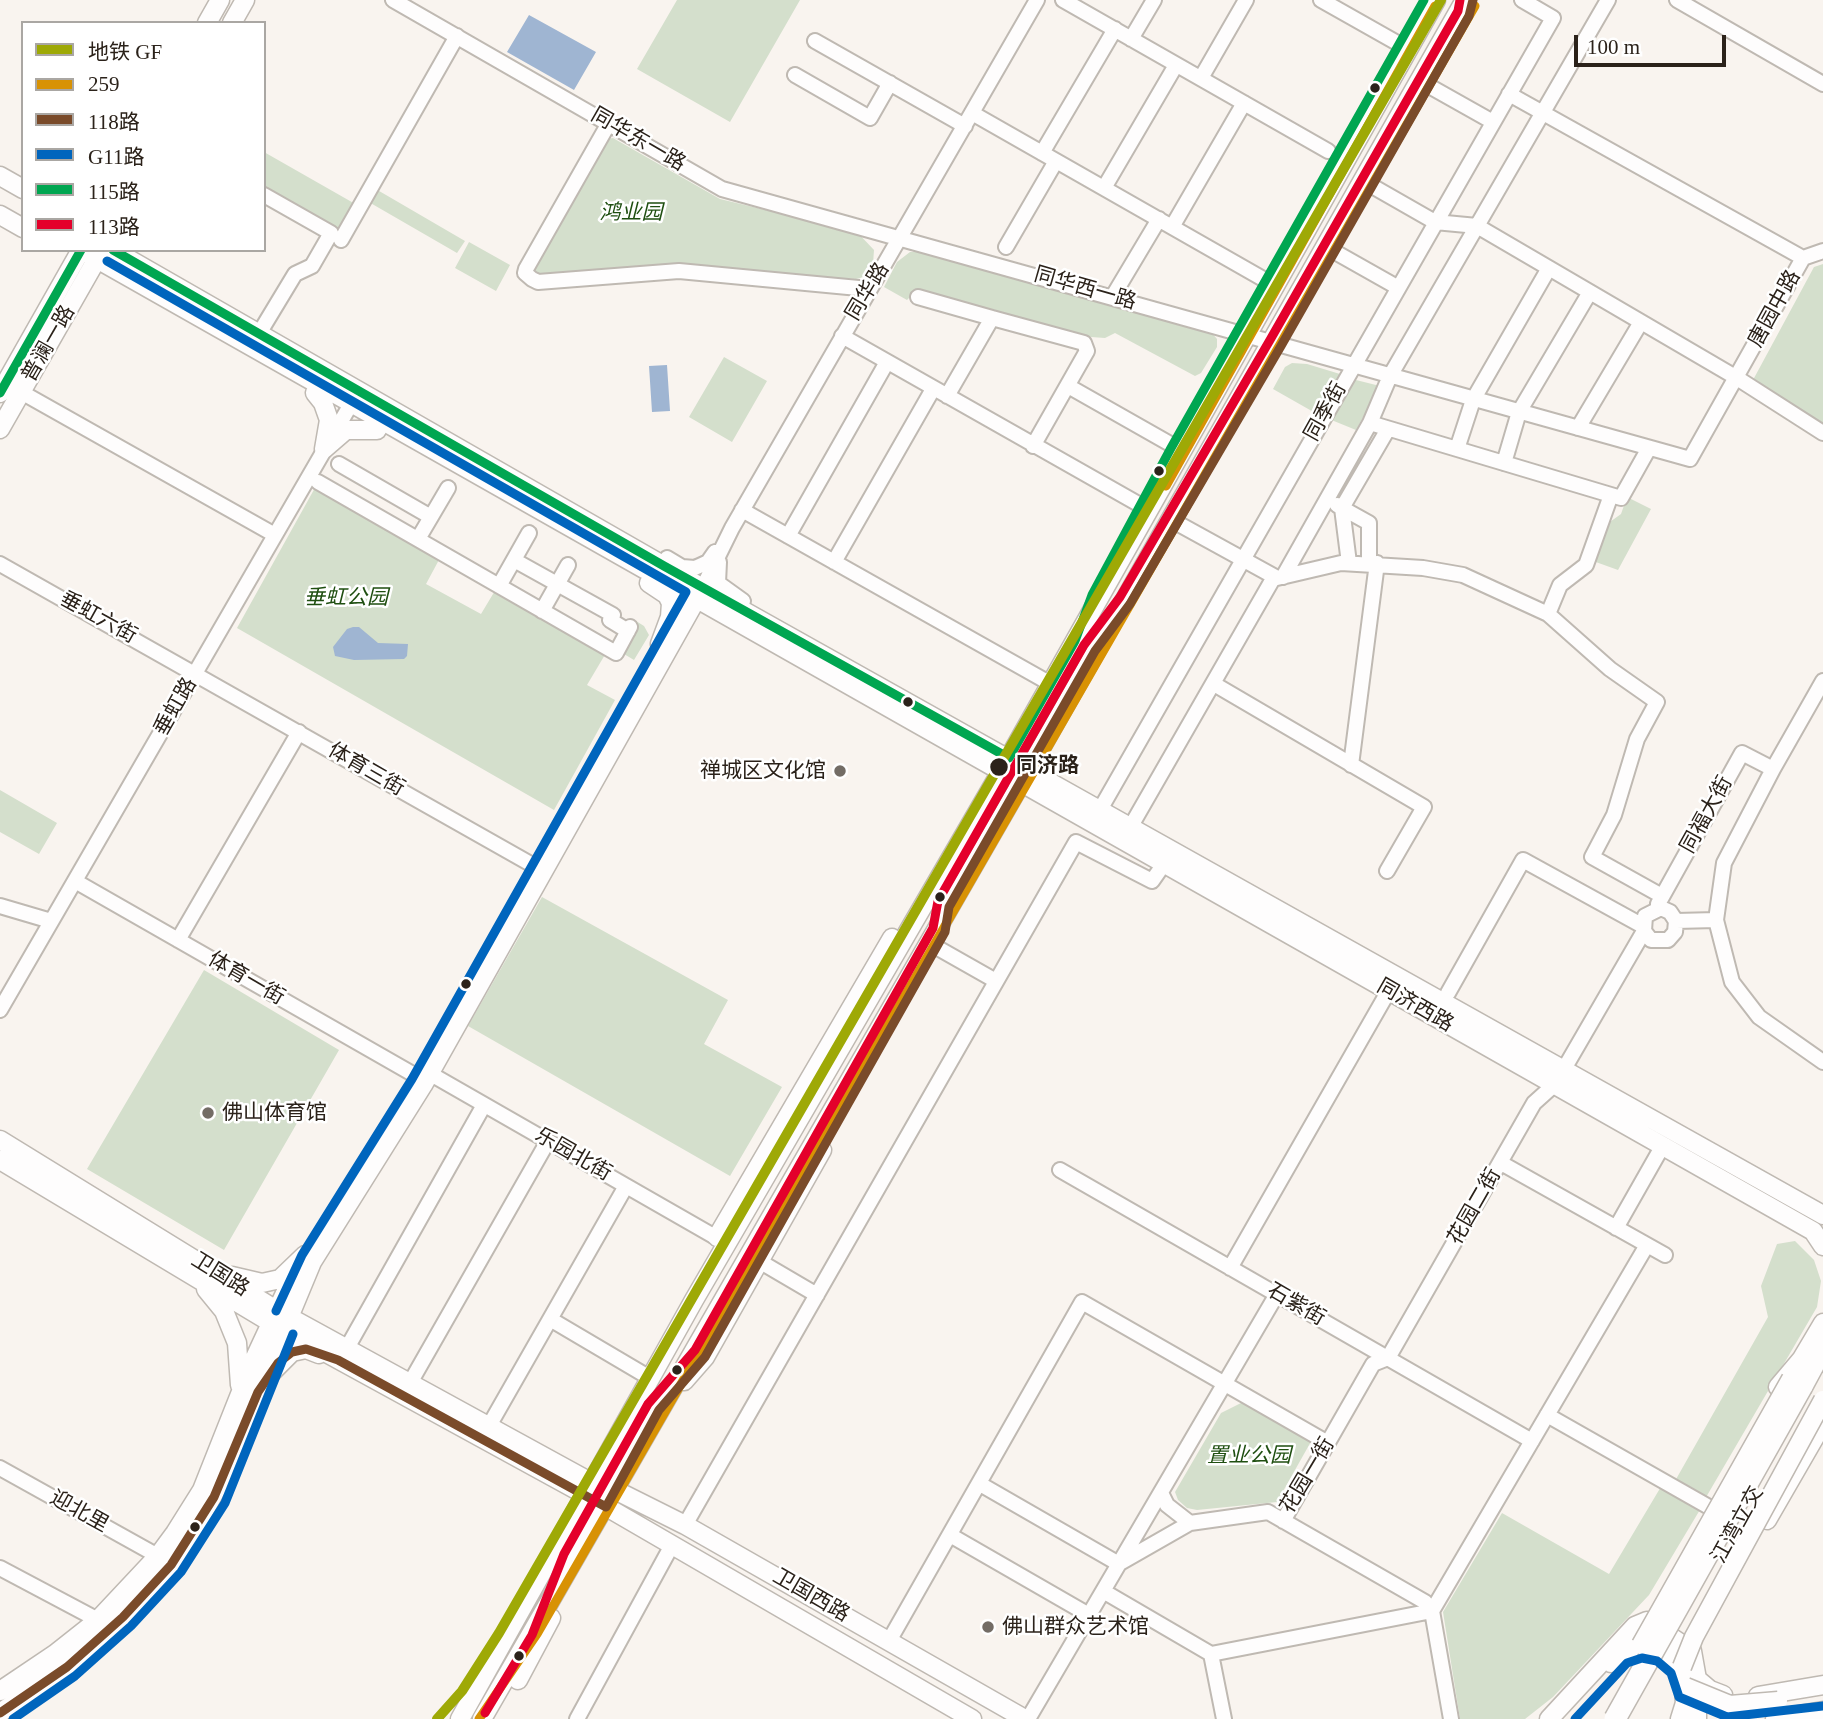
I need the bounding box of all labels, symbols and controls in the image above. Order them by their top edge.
legend [21,21,266,252]
scale bar [1578,21,1730,65]
text: 100 m [1587,35,1640,59]
text: 地铁 GF [88,40,162,64]
text: 259 [88,72,120,96]
unlabelled marker [1368,81,1382,95]
street label: 同华东一路 [586,103,690,177]
text: 118路 [88,110,140,134]
text: G11路 [88,145,144,169]
text: 115路 [88,180,140,204]
park label: 鸿业园 [600,200,662,226]
text: 113路 [88,215,140,239]
street label: 同华路 [841,259,895,325]
street label: 同华西一路 [1031,262,1139,316]
street label: 唐园中路 [1744,266,1806,352]
street label: 普澜一路 [17,301,81,387]
street label: 同季街 [1300,378,1352,446]
unlabelled marker [1152,464,1166,478]
park label: 垂虹公园 [304,585,388,611]
street label: 垂虹六街 [55,587,141,649]
street label: 垂虹路 [149,673,203,741]
unlabelled marker [901,695,915,709]
street label: 体育三街 [323,738,409,802]
place label: 同济路 [1016,754,1079,780]
marker: 同济路 [988,756,1010,778]
place label: 禅城区文化馆 [700,758,826,784]
marker: 禅城区文化馆 [832,763,848,779]
street label: 同福大街 [1676,772,1738,858]
unlabelled marker [933,890,947,904]
street label: 体育一街 [203,947,289,1011]
street label: 同济西路 [1372,974,1458,1038]
unlabelled marker [459,977,473,991]
place label: 佛山体育馆 [222,1100,327,1126]
marker: 佛山体育馆 [200,1105,216,1121]
street label: 乐园北街 [530,1123,616,1187]
street label: 花园二街 [1443,1164,1507,1250]
street label: 卫国路 [187,1248,253,1302]
street label: 石紫街 [1262,1278,1330,1332]
unlabelled marker [670,1363,684,1377]
street label: 花园一街 [1276,1434,1340,1518]
park label: 置业公园 [1207,1443,1291,1469]
street label: 江湾立交 [1707,1482,1769,1568]
street label: 迎北里 [45,1486,113,1538]
unlabelled marker [188,1520,202,1534]
street label: 卫国西路 [768,1564,854,1628]
place label: 佛山群众艺术馆 [1002,1614,1149,1640]
marker: 佛山群众艺术馆 [980,1619,996,1635]
unlabelled marker [512,1649,526,1663]

